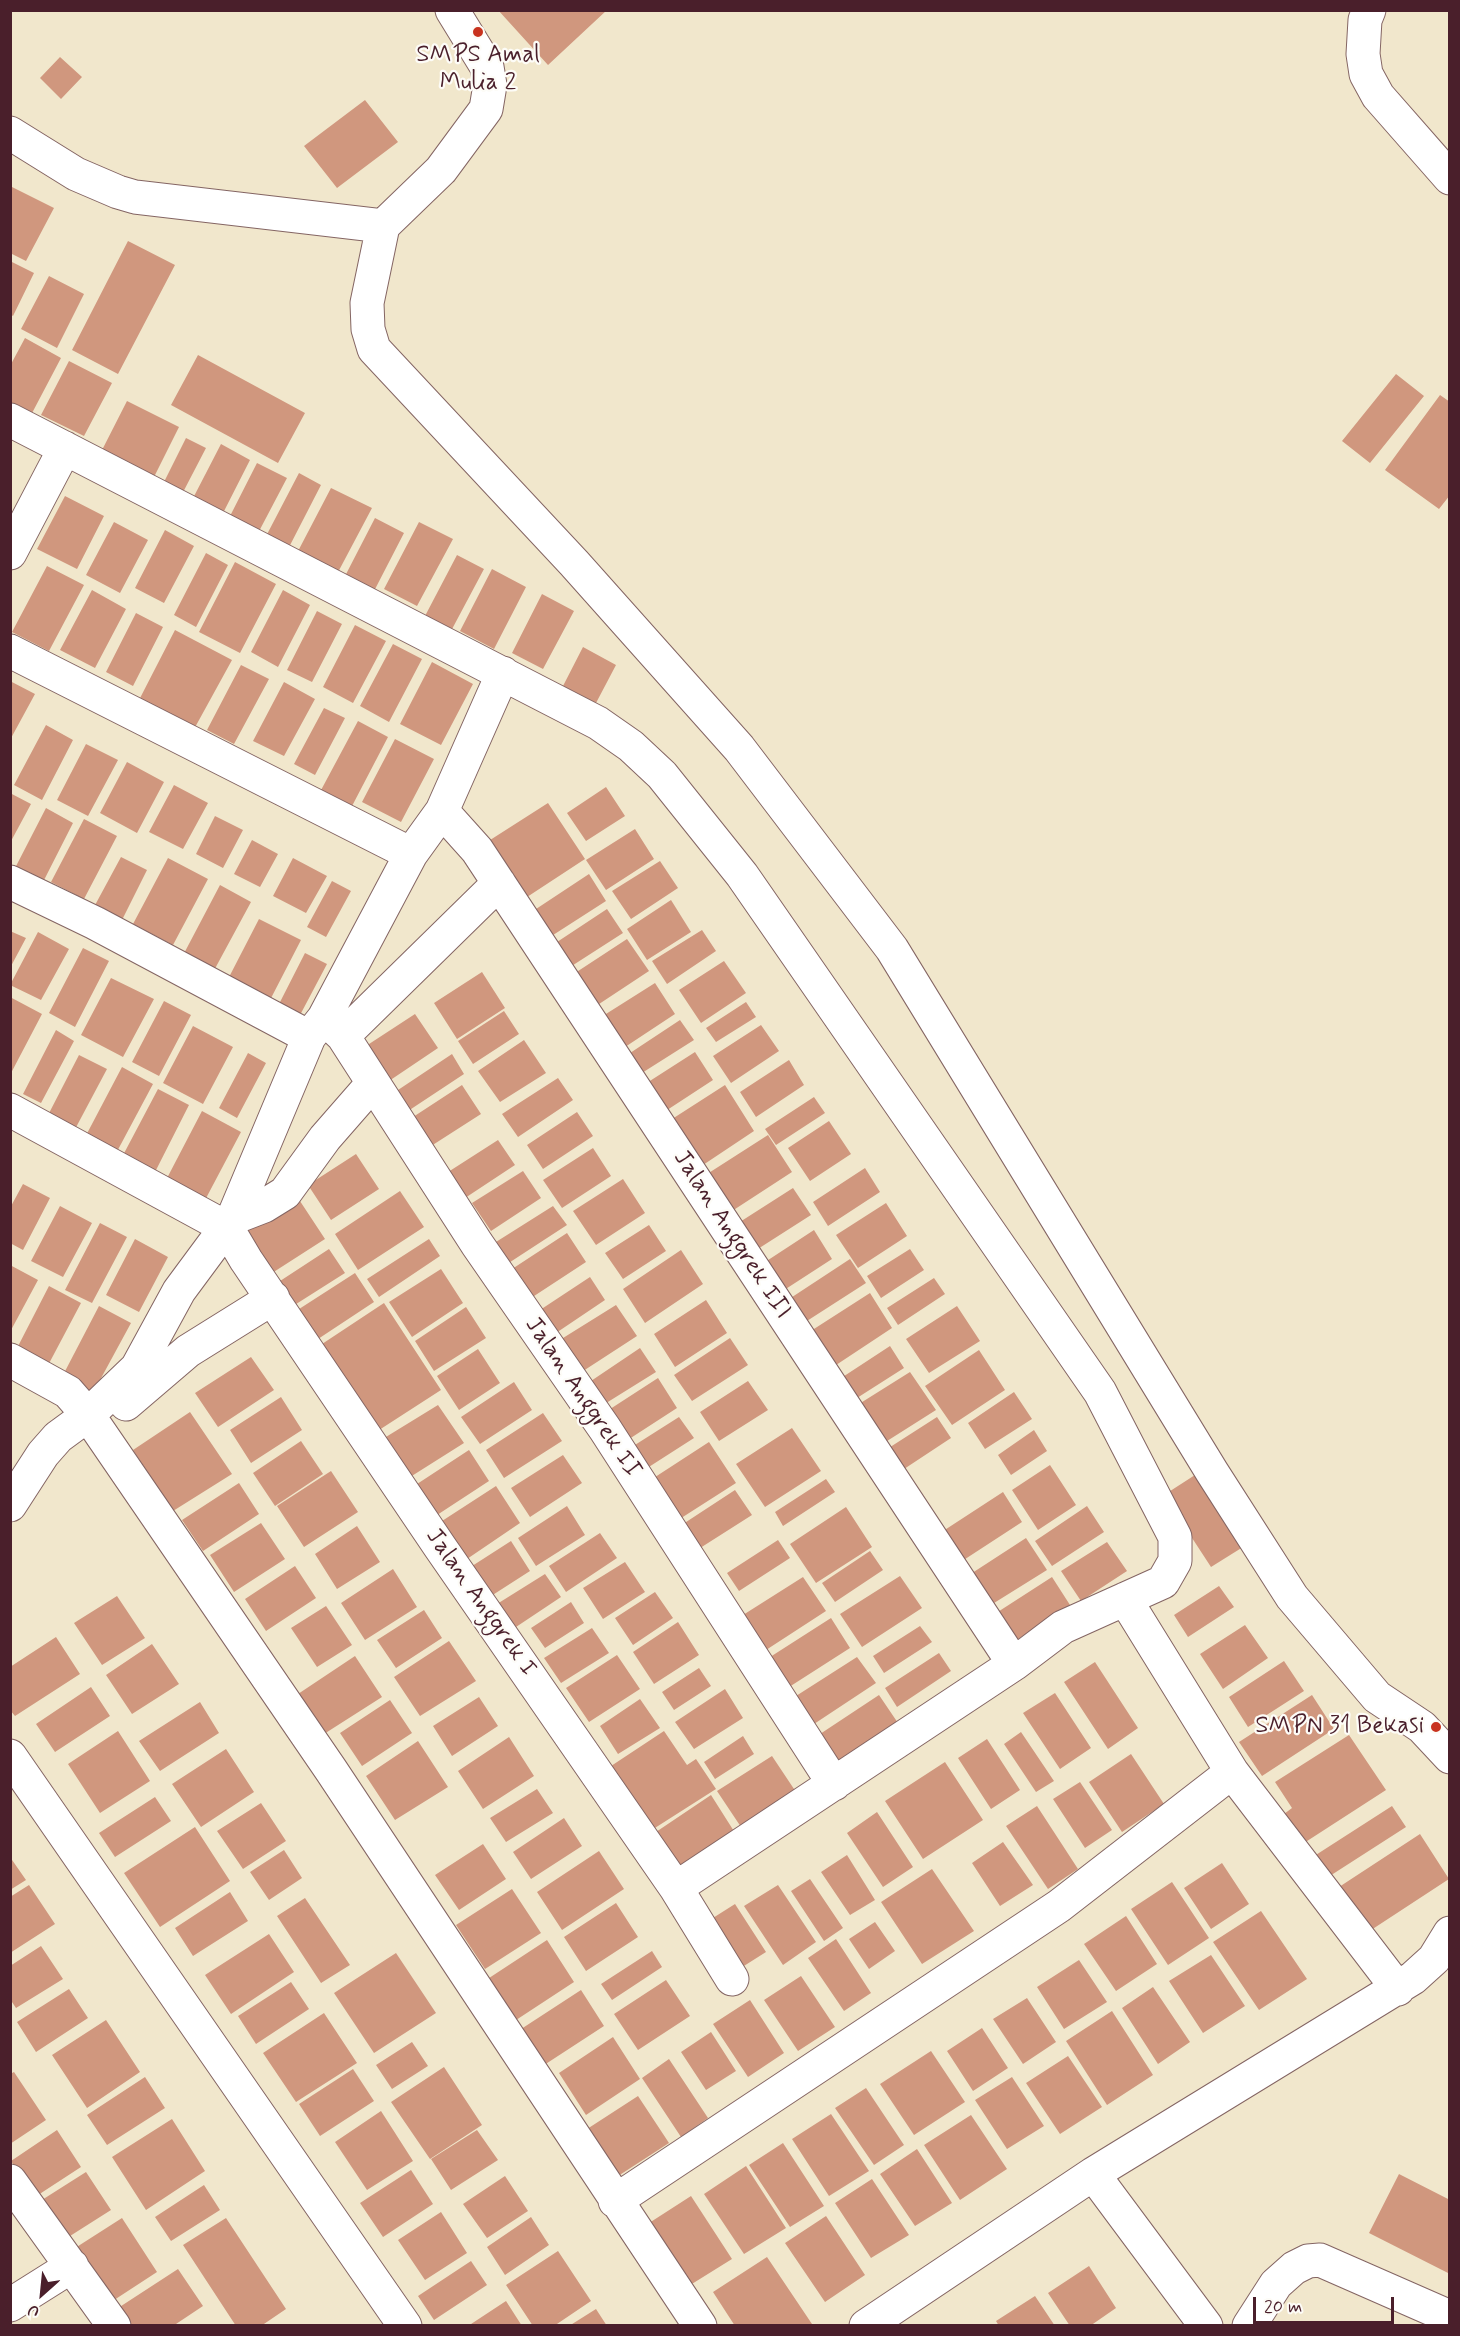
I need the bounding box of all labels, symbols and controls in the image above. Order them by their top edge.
marker: SMPS Amal Mulia 2 [471,25,485,39]
place label: SMPS Amal Mulia 2 [416,42,540,98]
street label: Jalan Anggrek III [666,1145,796,1325]
street label: Jalan Anggrek II [518,1312,646,1484]
street label: Jalan Anggrek I [418,1523,542,1683]
place label: SMPN 31 Bekasi [1255,1713,1424,1741]
marker: SMPN 31 Bekasi [1429,1720,1443,1734]
north arrow [12,2264,72,2324]
scale bar [1256,2285,1397,2323]
text: 20 m [1264,2295,1302,2319]
text: U [24,2299,43,2322]

